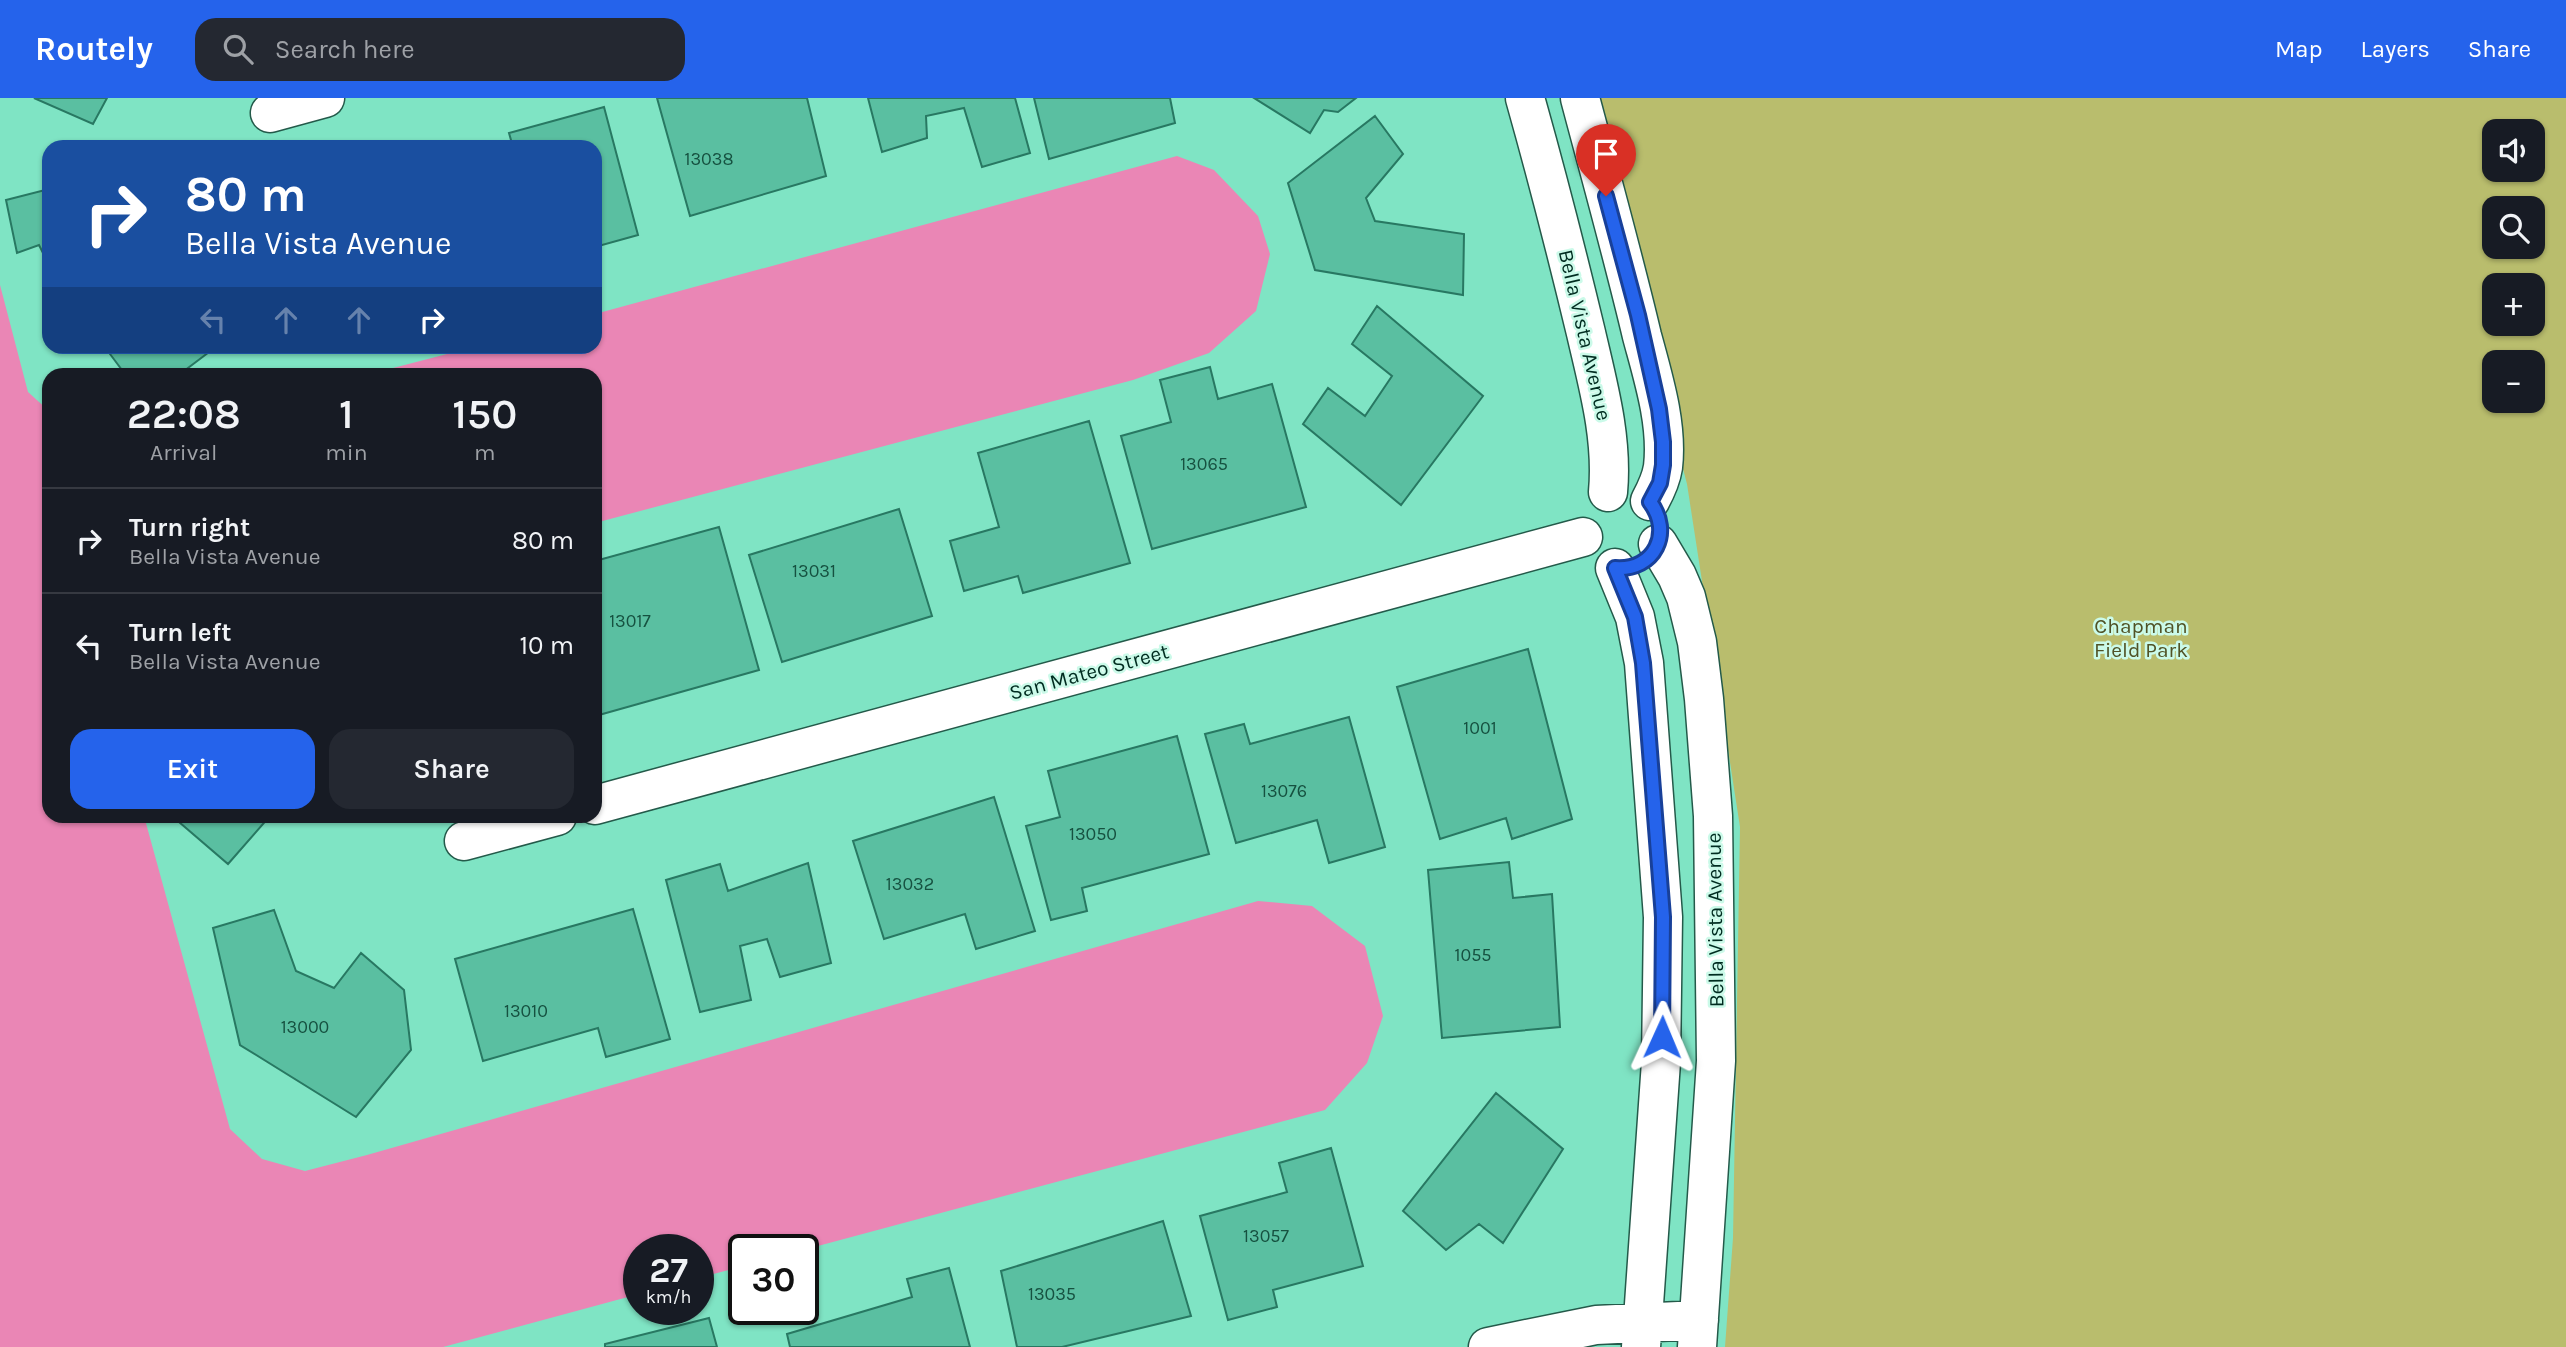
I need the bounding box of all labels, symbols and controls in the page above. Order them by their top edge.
search box [195,18,685,81]
text: Routely [35,30,153,68]
icon: search [219,30,257,68]
text: Search here [275,34,415,65]
text: Map [2275,35,2323,63]
text: Layers [2361,35,2430,63]
text: Share [2468,35,2531,63]
map controls [2482,119,2545,413]
button: sound [2482,119,2545,182]
pin [1576,124,1636,196]
icon: arrive [1587,135,1625,173]
house number: 13038 [685,148,733,170]
text: 80 m [185,166,307,223]
icon: right [70,168,161,259]
button: search [2482,196,2545,259]
text: Bella Vista Avenue [185,225,451,262]
street label: Bella Vista Avenue [1554,247,1616,423]
button: + [2482,273,2545,336]
icon: left [194,301,232,339]
icon: ahead [267,301,305,339]
icon: ahead [340,301,378,339]
icon: right [413,301,451,339]
button: − [2482,350,2545,413]
text: 22:08 [127,389,241,439]
text: 1 [339,389,354,439]
text: 150 [452,389,517,439]
text: Arrival [150,439,217,466]
text: min [325,439,368,466]
text: m [474,439,496,466]
house number: 13065 [1180,453,1228,475]
text: Turn right [129,512,250,543]
icon: right [70,522,108,560]
text: 80 m [512,525,574,556]
text: Bella Vista Avenue [129,543,320,570]
house number: 13031 [792,560,836,582]
house number: 13017 [609,610,651,632]
park label: Chapman Field Park [2094,614,2188,662]
text: Turn left [129,617,231,648]
icon: left [70,627,108,665]
text: 10 m [519,630,574,661]
street label: San Mateo Street [1007,639,1171,705]
text: Bella Vista Avenue [129,648,320,675]
house number: 1001 [1463,717,1497,739]
button: Exit [70,729,315,809]
button: Share [329,729,574,809]
house number: 13076 [1261,780,1307,802]
house number: 13050 [1069,823,1117,845]
street label: Bella Vista Avenue [1701,832,1729,1008]
house number: 13032 [886,873,934,895]
house number: 1055 [1455,944,1491,966]
house number: 13010 [504,1000,548,1022]
position arrow [1625,1000,1699,1074]
house number: 13000 [281,1016,329,1038]
house number: 13057 [1243,1225,1289,1247]
speed limit sign: 30 [728,1234,819,1325]
text: 27 [649,1250,688,1291]
house number: 13035 [1028,1283,1076,1305]
text: km/h [646,1286,691,1308]

